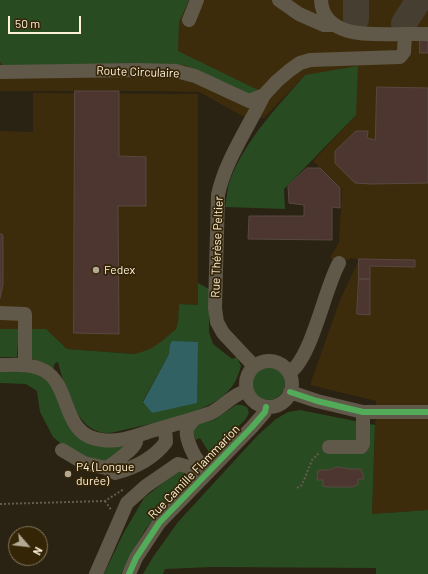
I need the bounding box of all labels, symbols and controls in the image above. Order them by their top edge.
scale bar [10,8,83,34]
text: 50 m [15,16,40,30]
street label: Route Circulaire [96,63,180,81]
street label: Rue Thérèse Peltier [208,196,226,298]
place label: Fedex [104,263,135,277]
marker: Fedex [91,265,101,275]
street label: Rue Camille Flammarion [145,422,243,522]
place label: P4 (Longue durée) [76,460,134,488]
marker: P4 (Longue durée) [63,469,73,479]
north arrow [8,526,48,566]
text: N [31,545,46,558]

